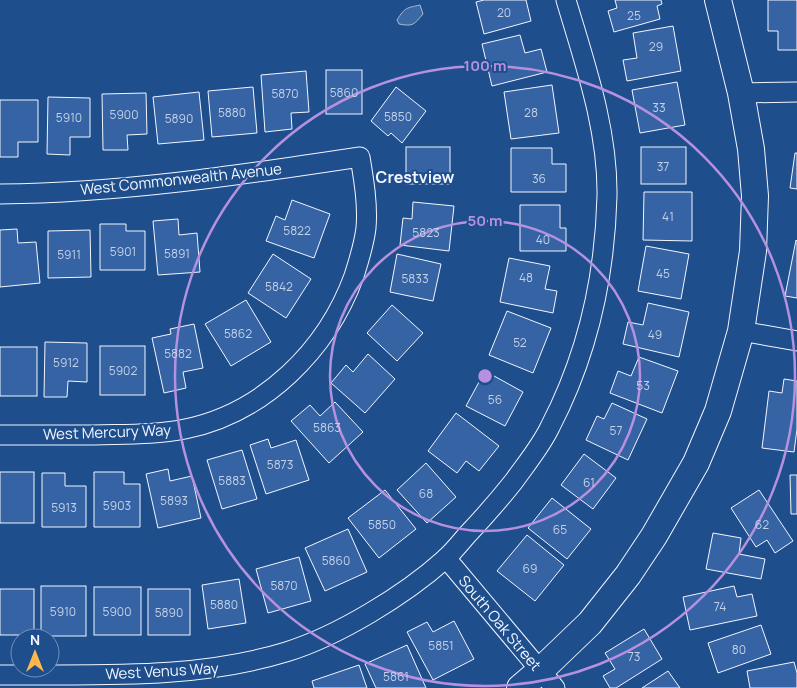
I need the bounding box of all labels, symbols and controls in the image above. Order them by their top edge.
house number: 20 [497,4,511,21]
house number: 25 [627,7,641,24]
house number: 29 [649,38,663,55]
text: 100 m [464,55,506,76]
house number: 5860 [330,84,358,101]
house number: 5870 [271,85,299,102]
house number: 33 [652,99,666,116]
house number: 5880 [218,104,246,121]
house number: 28 [524,104,538,121]
house number: 5900 [109,106,139,123]
house number: 5850 [384,108,412,125]
house number: 5910 [56,109,82,126]
house number: 5890 [165,110,193,127]
street label: West Commonwealth Avenue [79,158,283,200]
house number: 37 [657,158,669,175]
district label: Crestview [376,166,455,188]
house number: 36 [532,170,546,187]
house number: 41 [662,208,674,225]
text: 50 m [467,210,503,231]
house number: 5822 [283,222,311,239]
house number: 5823 [412,224,440,241]
house number: 40 [536,231,550,248]
house number: 5901 [110,243,136,260]
house number: 5891 [164,245,190,262]
house number: 5911 [57,246,81,263]
house number: 45 [656,265,670,282]
house number: 48 [519,269,533,286]
house number: 5833 [401,270,429,287]
house number: 5842 [265,278,293,295]
house number: 5862 [224,325,252,342]
house number: 49 [648,326,662,343]
house number: 52 [513,334,527,351]
house number: 5882 [164,345,192,362]
house number: 5912 [53,354,79,371]
house number: 5902 [109,362,137,379]
centre of rings [476,367,494,385]
house number: 53 [636,377,650,394]
house number: 56 [488,391,502,408]
street label: West Mercury Way [43,419,171,445]
house number: 5863 [313,419,341,436]
house number: 57 [610,422,622,439]
house number: 5873 [267,456,293,473]
house number: 5883 [218,472,246,489]
house number: 61 [583,474,595,491]
house number: 68 [419,485,433,502]
house number: 5893 [160,492,188,509]
house number: 5903 [103,497,131,514]
house number: 5913 [51,499,77,516]
house number: 5850 [368,516,396,533]
house number: 62 [755,516,769,533]
house number: 65 [553,521,567,538]
house number: 5860 [322,552,350,569]
house number: 69 [523,560,537,577]
street label: South Oak Street [454,571,546,675]
house number: 5870 [270,577,298,594]
house number: 5880 [210,596,238,613]
house number: 74 [714,598,726,615]
house number: 5910 [50,603,76,620]
house number: 5900 [102,603,132,620]
house number: 5890 [155,604,183,621]
north arrow [10,628,60,678]
text: N [30,630,40,649]
house number: 5851 [428,637,454,654]
house number: 80 [732,641,746,658]
house number: 73 [628,648,640,665]
street label: West Venus Way [105,658,219,684]
house number: 5861 [383,668,409,685]

